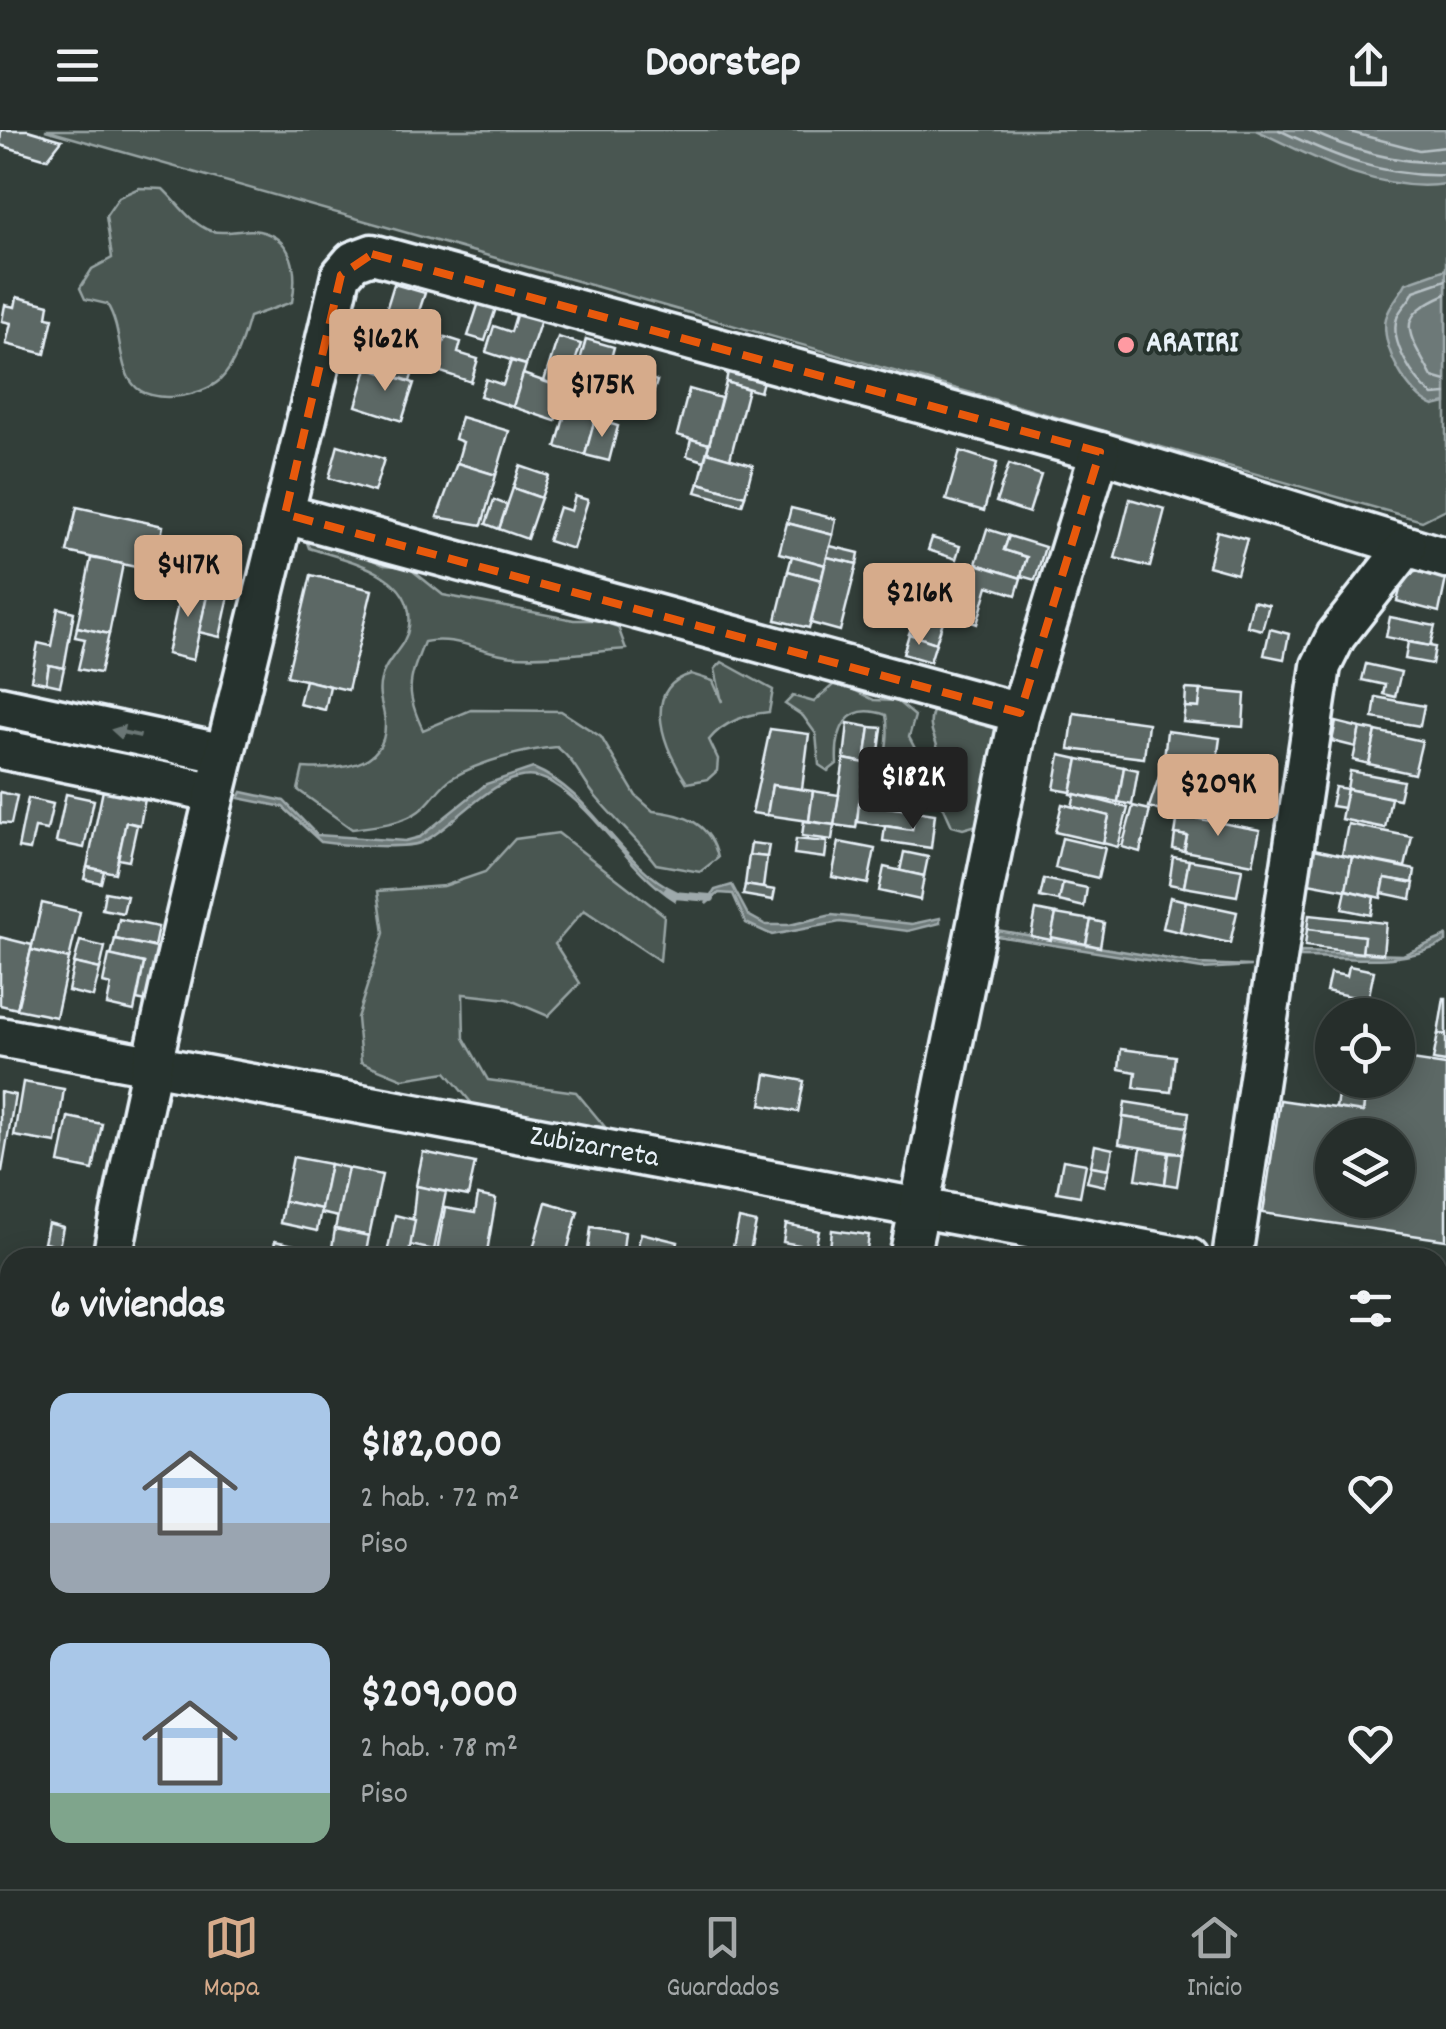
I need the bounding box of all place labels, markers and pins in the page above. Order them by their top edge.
pin: $162K [315,309,455,394]
place label: ARATIRI [1146,324,1239,367]
marker: ARATIRI [1115,334,1137,356]
pin: $175K [532,355,672,440]
pin: $417K [118,535,258,620]
pin: $216K [849,563,989,648]
pin: $182K [843,747,983,832]
pin: $209K [1148,754,1288,839]

